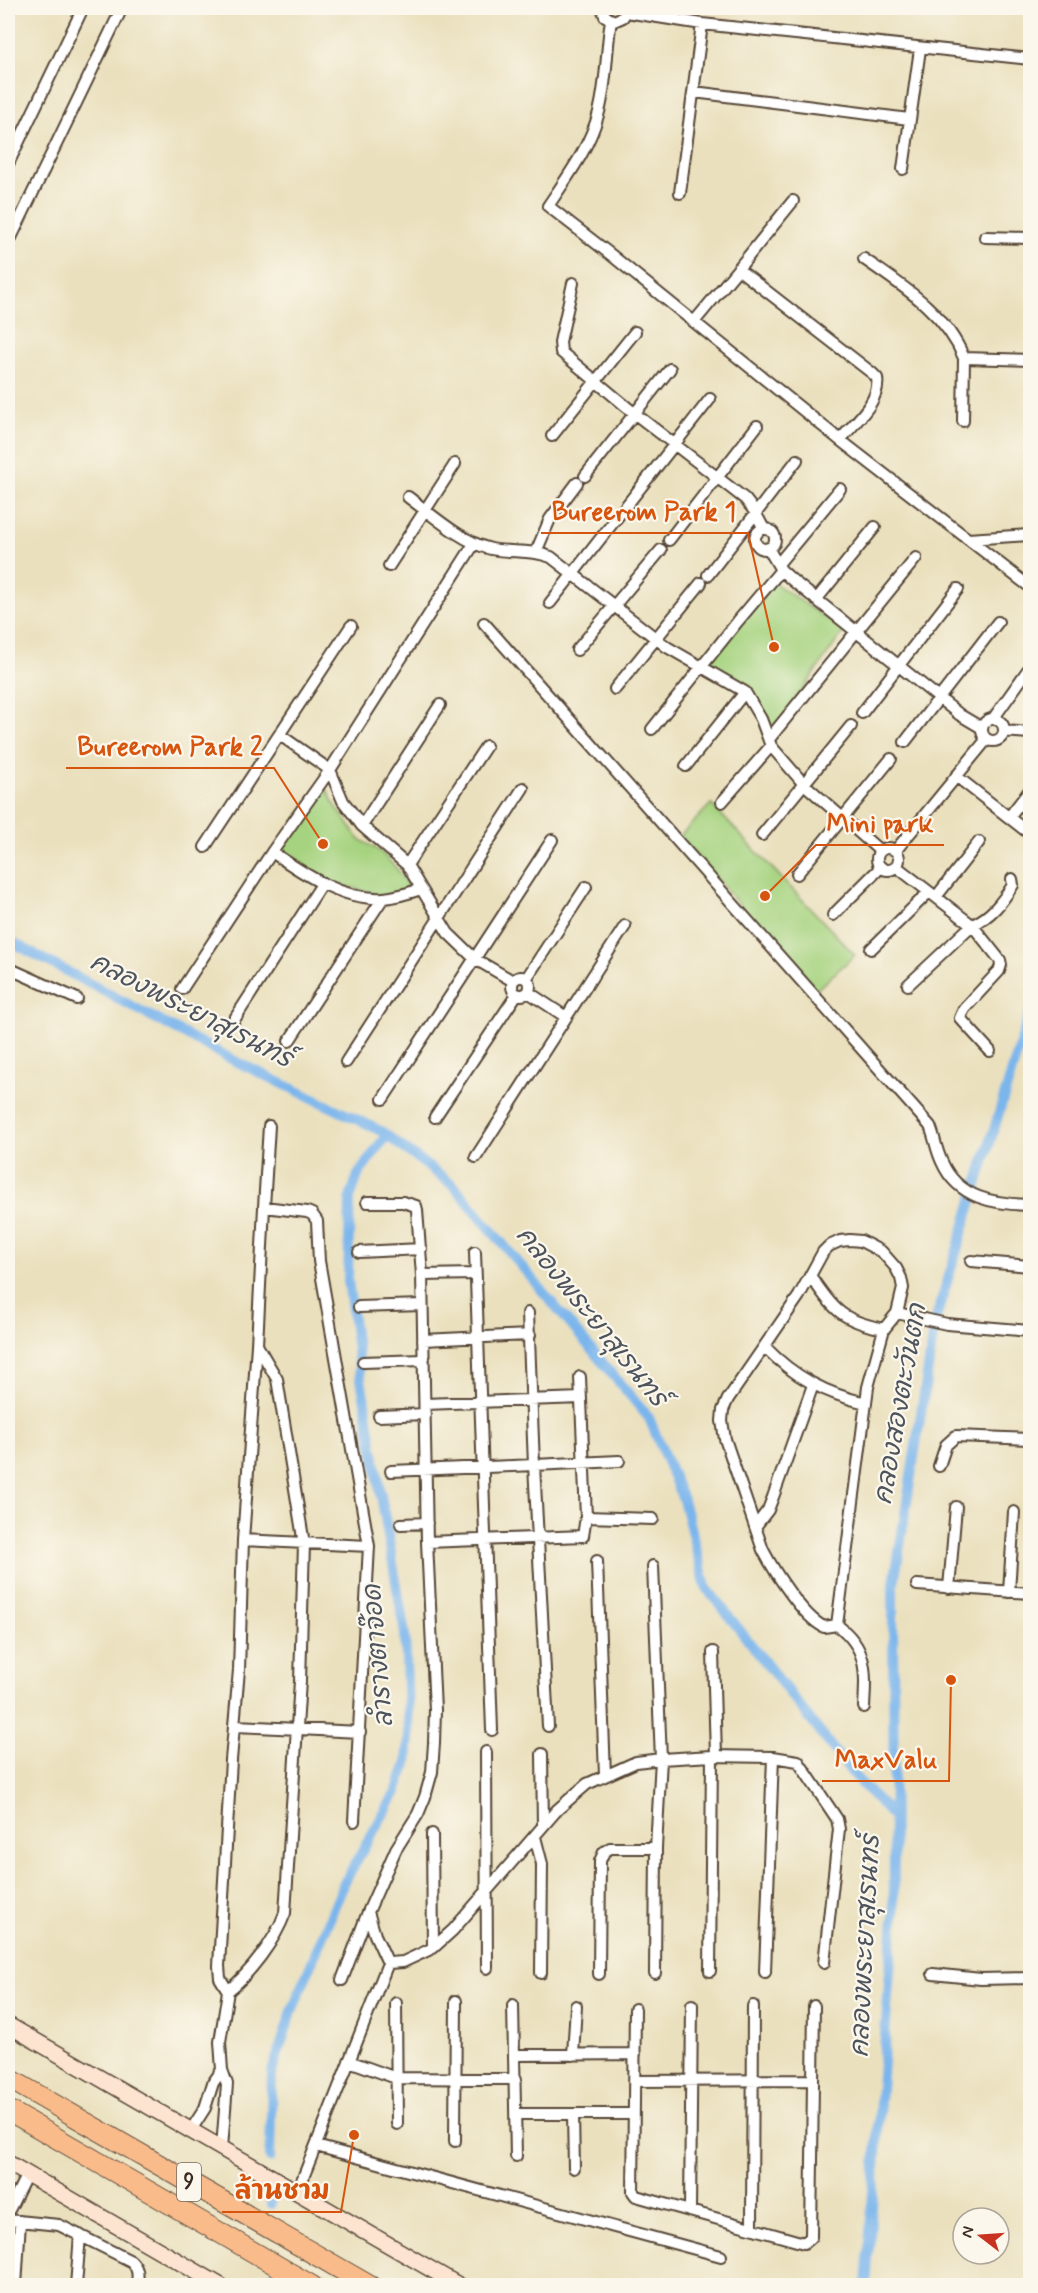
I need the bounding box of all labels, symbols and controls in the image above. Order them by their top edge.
callout: Bureerom Park 1 [541,489,748,533]
text: Bureerom Park 1 [552,496,736,530]
callout: Bureerom Park 2 [66,724,274,768]
text: Bureerom Park 2 [77,731,263,765]
callout: Mini park [816,801,944,845]
text: Mini park [827,808,934,842]
water label: คลองพระยาสุเรนทร์ [84,944,304,1080]
water label: คลองพระยาสุเรนทร์ [507,1219,680,1420]
water label: คลองสองตะวันตก [867,1300,936,1507]
water label: ลำรางตาจ๊อด [355,1582,402,1729]
callout: MaxValu [822,1737,949,1781]
text: MaxValu [835,1744,937,1778]
water label: คลองพระยาสุเรนทร์ [841,1828,890,2058]
road number: 9 [177,2163,201,2201]
callout: ล้านชาม [222,2168,341,2212]
text: ล้านชาม [234,2173,330,2209]
north arrow [951,2206,1011,2266]
text: N [956,2224,980,2240]

